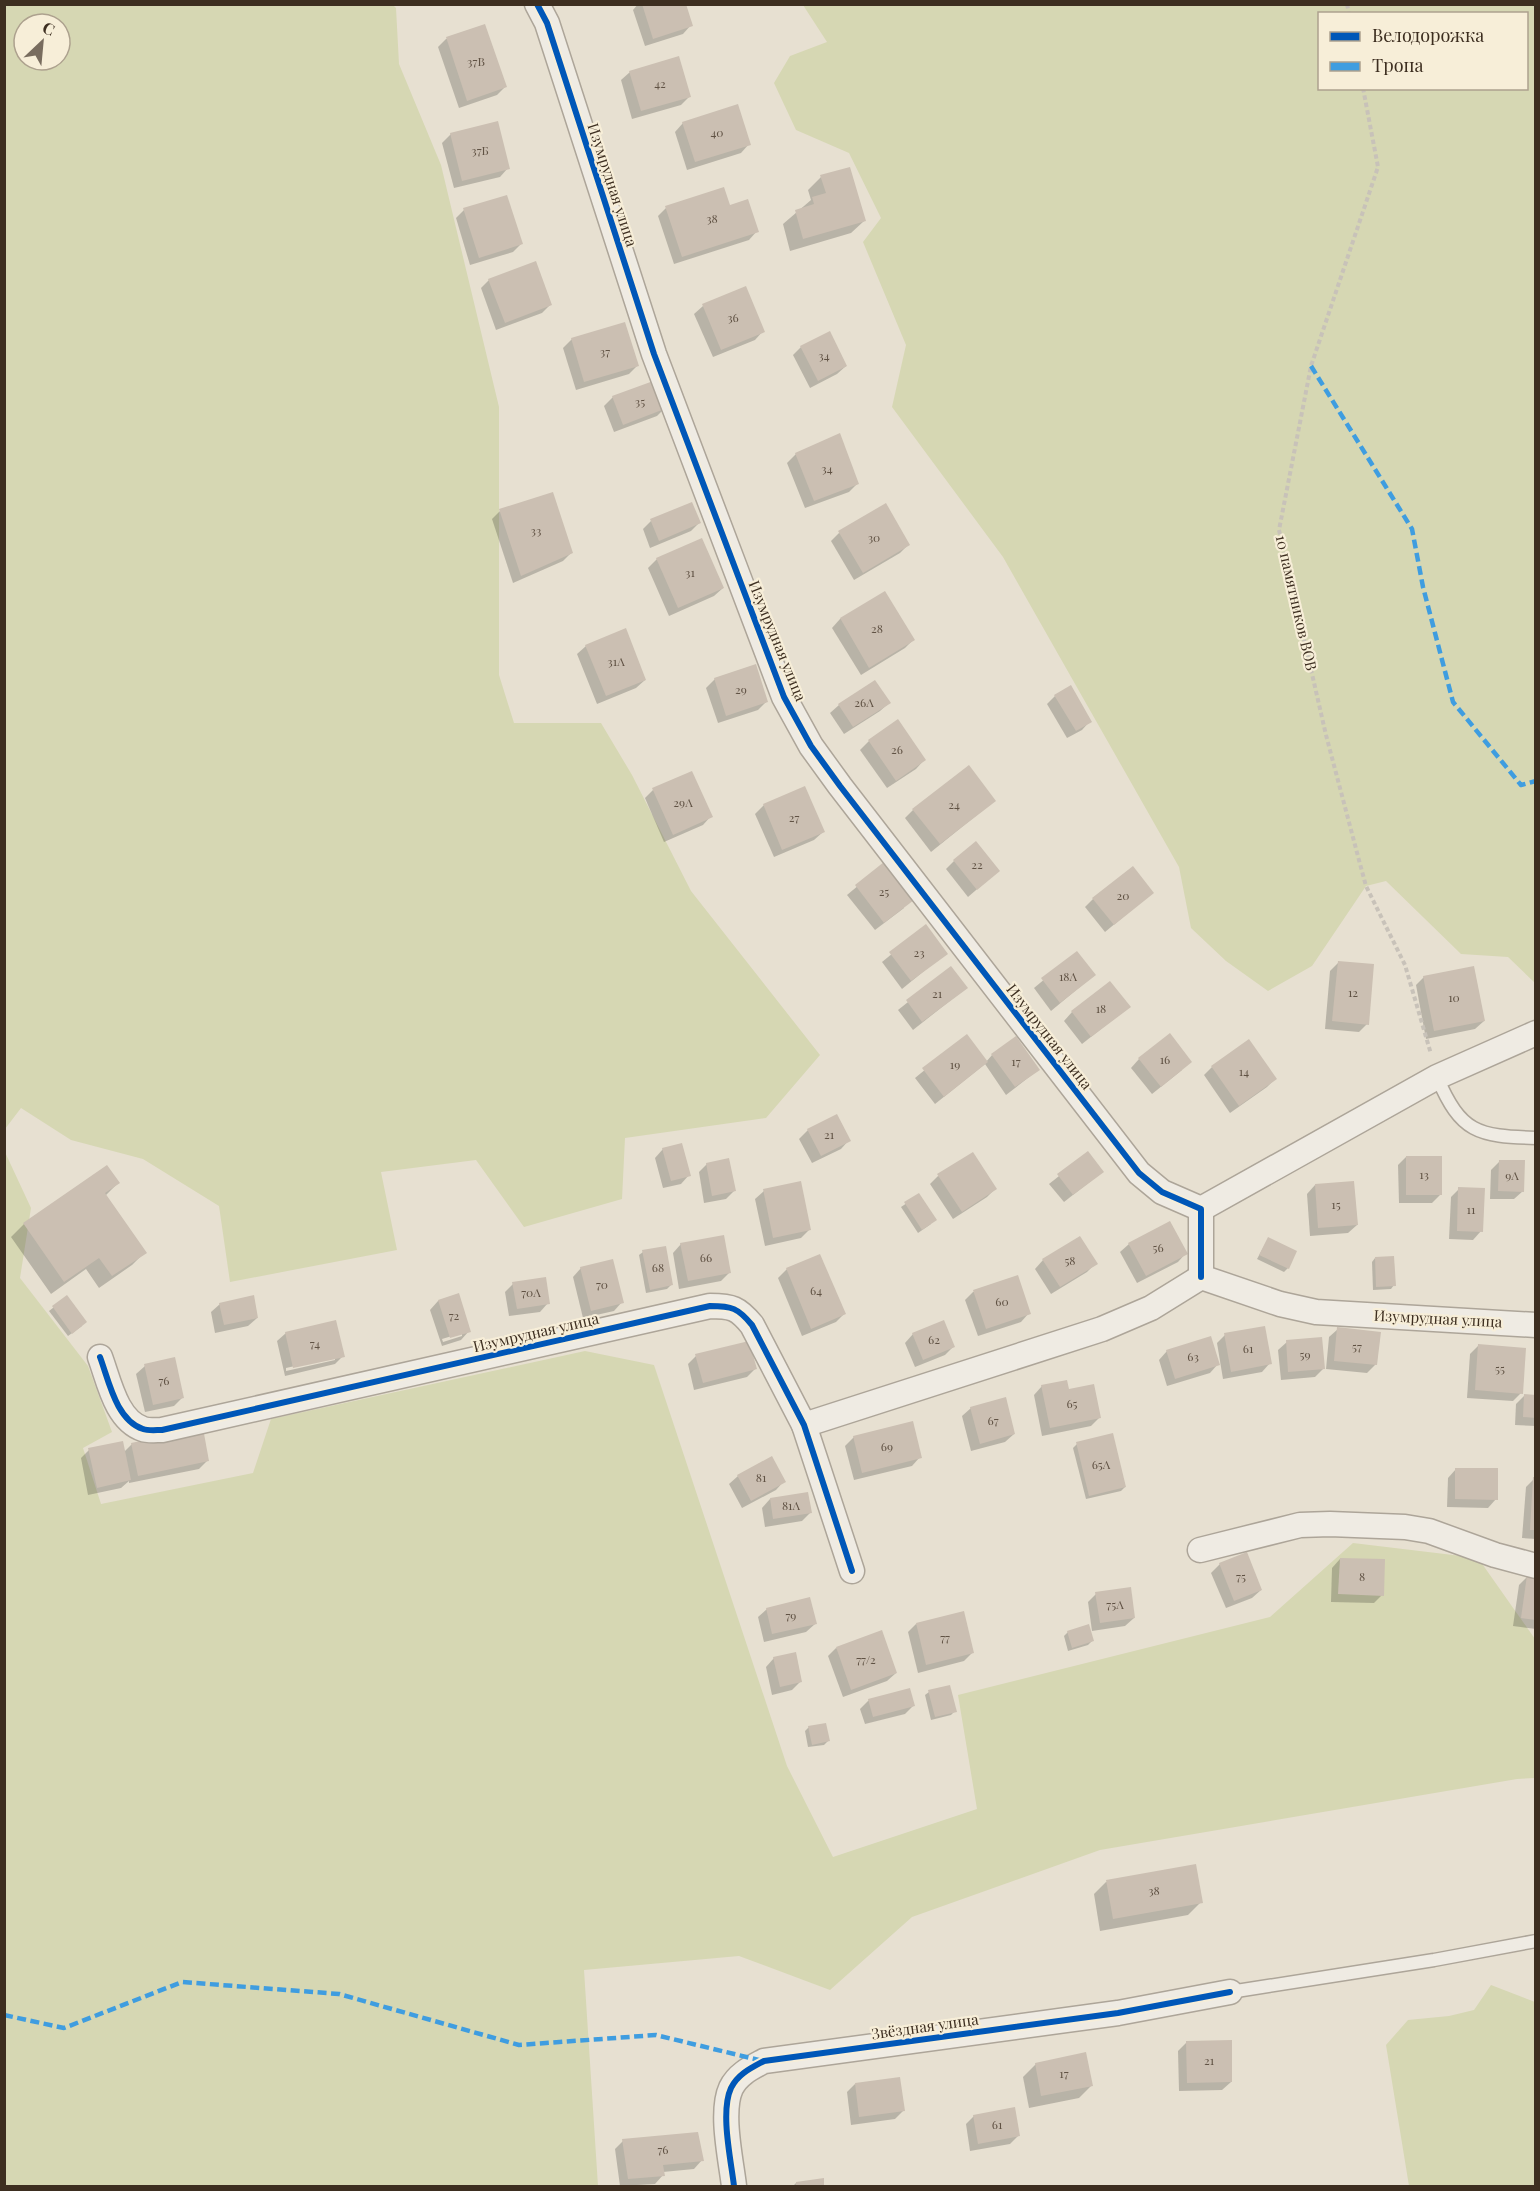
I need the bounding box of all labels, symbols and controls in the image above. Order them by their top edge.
north arrow [12,12,72,72]
legend [1318,12,1528,90]
text: С [39,16,58,40]
text: Велодорожка [1372,23,1484,47]
house number: 37В [467,53,485,69]
text: Тропа [1372,53,1423,77]
house number: 42 [654,75,666,91]
street label: Изумрудная улица [584,120,643,249]
house number: 40 [710,124,724,140]
house number: 37Б [471,142,489,158]
house number: 38 [706,210,718,226]
house number: 36 [727,309,739,325]
house number: 37 [600,343,610,359]
house number: 34 [818,347,830,363]
house number: 35 [635,393,645,409]
house number: 34 [821,460,833,476]
house number: 33 [531,522,541,538]
house number: 30 [868,529,880,545]
street label: 10 памятников ВОВ [1272,533,1322,673]
house number: 31 [685,564,695,580]
street label: Изумрудная улица [745,577,812,705]
house number: 28 [871,620,883,636]
house number: 31А [607,653,625,669]
house number: 29 [735,681,747,697]
house number: 26А [854,694,874,710]
house number: 26 [891,741,903,757]
house number: 29А [673,794,693,810]
house number: 24 [948,796,960,812]
house number: 27 [789,809,799,825]
house number: 22 [971,856,983,872]
house number: 25 [879,883,889,899]
house number: 20 [1117,887,1129,903]
house number: 23 [913,944,925,960]
house number: 18А [1059,968,1078,984]
street label: Изумрудная улица [1002,980,1098,1094]
house number: 12 [1348,984,1358,1000]
house number: 21 [932,985,943,1001]
house number: 10 [1448,989,1460,1005]
house number: 18 [1096,1000,1106,1016]
house number: 16 [1160,1051,1170,1067]
house number: 17 [1011,1053,1021,1069]
house number: 19 [950,1056,960,1072]
house number: 14 [1239,1063,1249,1079]
house number: 21 [824,1126,835,1142]
house number: 13 [1419,1166,1429,1182]
house number: 9А [1505,1167,1519,1183]
house number: 15 [1331,1196,1341,1212]
house number: 11 [1467,1201,1476,1217]
house number: 56 [1152,1239,1164,1255]
house number: 66 [700,1249,712,1265]
house number: 58 [1064,1252,1076,1268]
house number: 68 [652,1259,664,1275]
house number: 70 [596,1276,608,1292]
house number: 64 [810,1282,822,1298]
house number: 70А [521,1284,541,1300]
house number: 60 [995,1293,1009,1309]
street label: Изумрудная улица [1373,1305,1503,1331]
house number: 72 [449,1307,460,1323]
street label: Изумрудная улица [471,1308,601,1356]
house number: 62 [928,1331,940,1347]
house number: 74 [310,1335,320,1351]
house number: 57 [1352,1338,1362,1354]
house number: 61 [1243,1340,1254,1356]
house number: 59 [1299,1346,1311,1362]
house number: 63 [1187,1348,1199,1364]
house number: 55 [1495,1360,1505,1376]
house number: 76 [158,1372,170,1388]
house number: 65 [1066,1395,1078,1411]
house number: 67 [987,1412,999,1428]
house number: 69 [881,1438,893,1454]
house number: 65А [1092,1456,1111,1472]
house number: 81 [756,1469,767,1485]
house number: 81А [782,1497,801,1513]
house number: 75 [1236,1568,1246,1584]
house number: 8 [1359,1568,1365,1584]
house number: 75А [1106,1596,1124,1612]
house number: 79 [786,1607,796,1623]
house number: 77 [940,1629,950,1645]
house number: 77/2 [856,1651,876,1667]
house number: 38 [1148,1882,1160,1898]
street label: Звёздная улица [870,2009,980,2043]
house number: 21 [1204,2052,1215,2068]
house number: 17 [1059,2065,1069,2081]
house number: 61 [992,2116,1003,2132]
house number: 76 [657,2141,669,2157]

